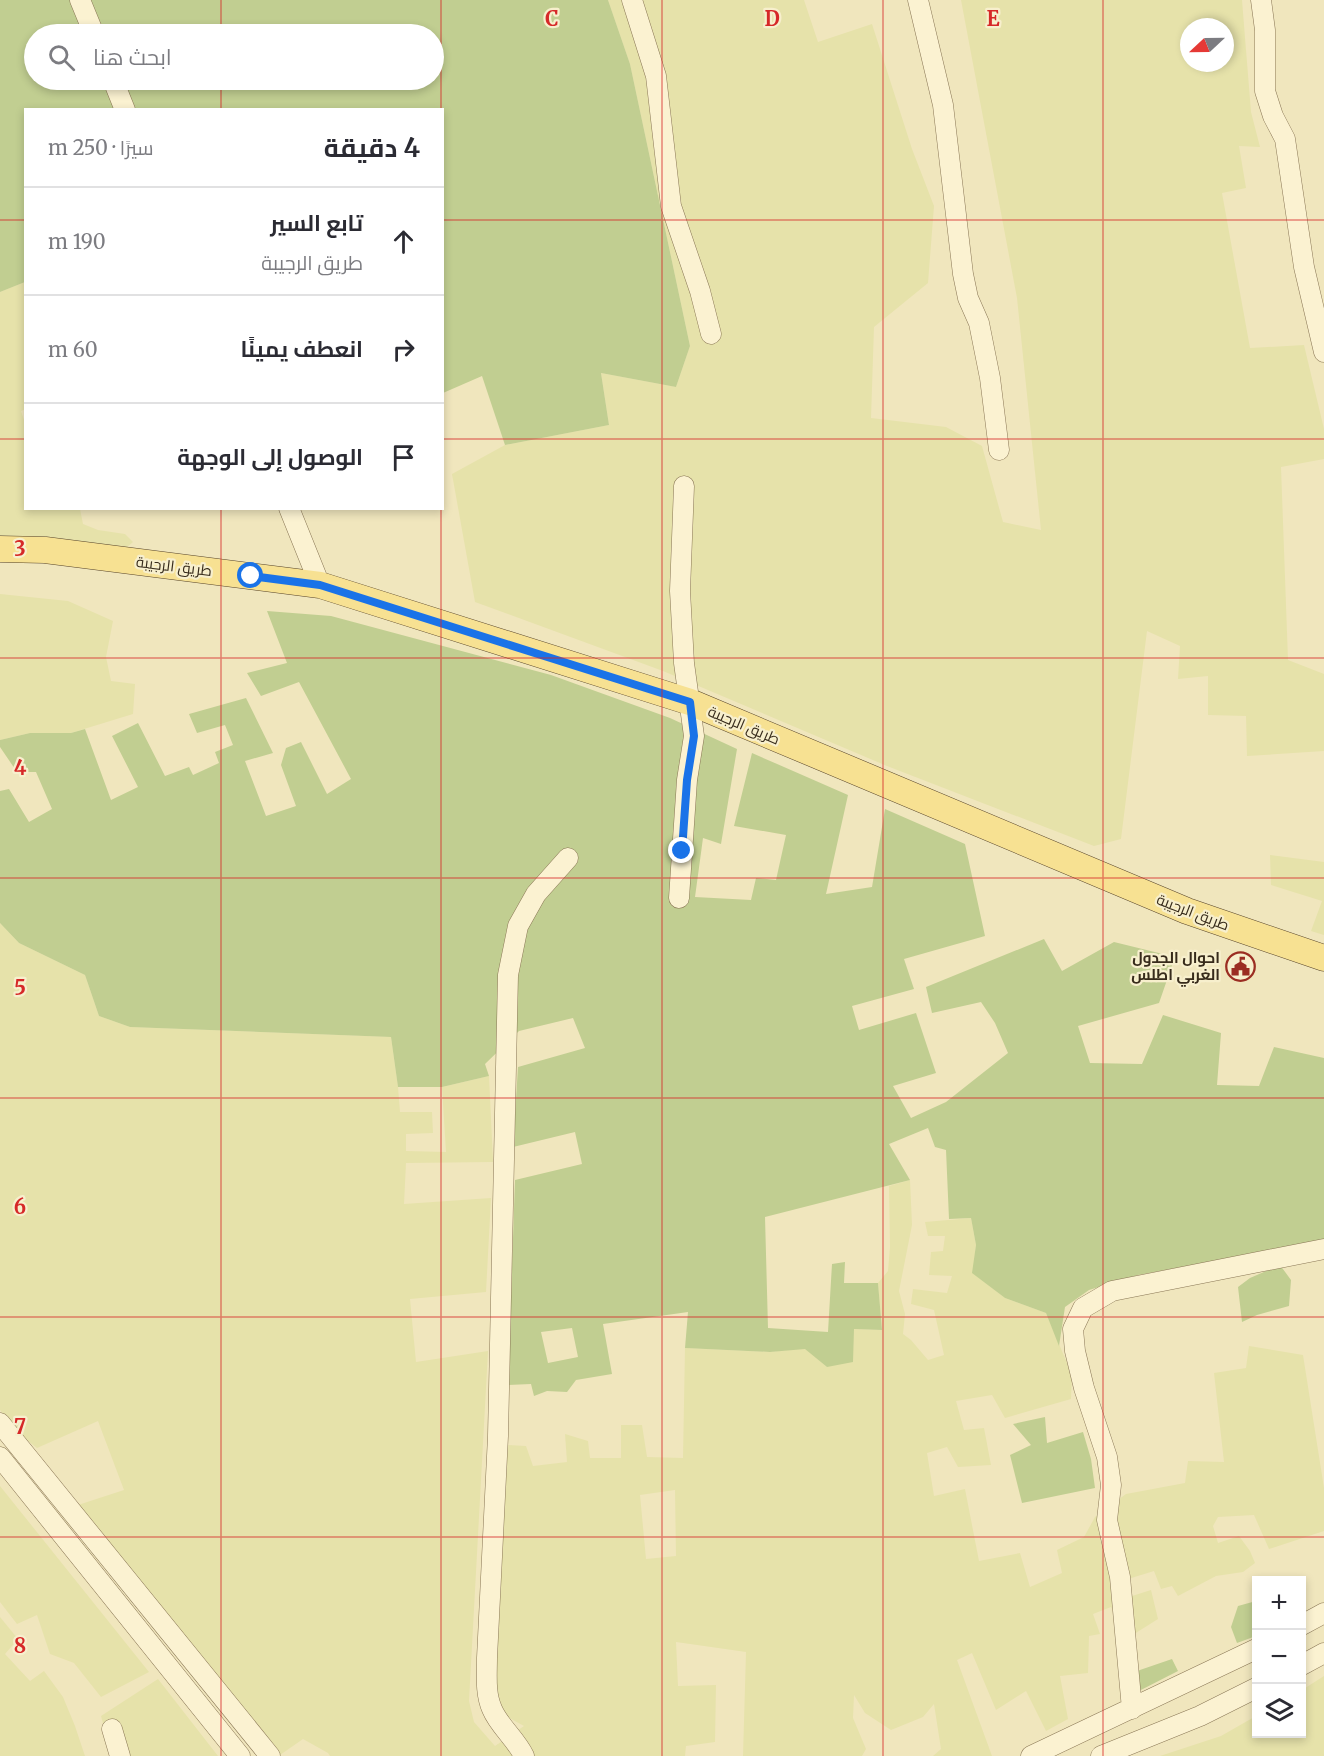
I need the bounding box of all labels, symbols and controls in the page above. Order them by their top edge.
text: C [545,6,559,31]
text: D [764,6,780,31]
text: E [986,6,1000,31]
north arrow [1180,18,1234,72]
search box [24,24,444,90]
icon: search [45,41,78,74]
text: ابحث هنا [93,43,172,71]
text: 4 دقيقة [324,131,420,164]
text: سيرًا · 250 m [48,135,154,160]
text: تابع السير [270,209,363,237]
icon: ahead [387,225,420,258]
text: 190 m [48,229,106,254]
text: طريق الرجيبة [261,250,363,275]
icon: right [387,333,420,366]
text: انعطف يمينًا [241,335,363,363]
text: 60 m [48,337,98,362]
icon: arrive [387,441,420,474]
text: الوصول إلى الوجهة [177,443,363,471]
text: 3 [14,536,26,561]
street label: طريق الرجيبة [135,552,213,581]
route start [237,562,263,588]
street label: طريق الرجيبة [705,701,783,750]
text: 4 [14,755,27,780]
route end [668,837,694,863]
street label: طريق الرجيبة [1154,889,1232,935]
place label: احوال الجدول الغربي اطلس [1131,948,1220,987]
public building icon: احوال الجدول الغربي اطلس [1225,950,1257,982]
text: 5 [14,975,26,1000]
text: 6 [14,1194,26,1219]
text: 7 [14,1414,26,1439]
map controls [1252,1576,1306,1738]
button: + [1252,1576,1306,1630]
button: − [1252,1630,1306,1684]
text: 8 [14,1633,26,1658]
button: layers [1252,1684,1306,1738]

